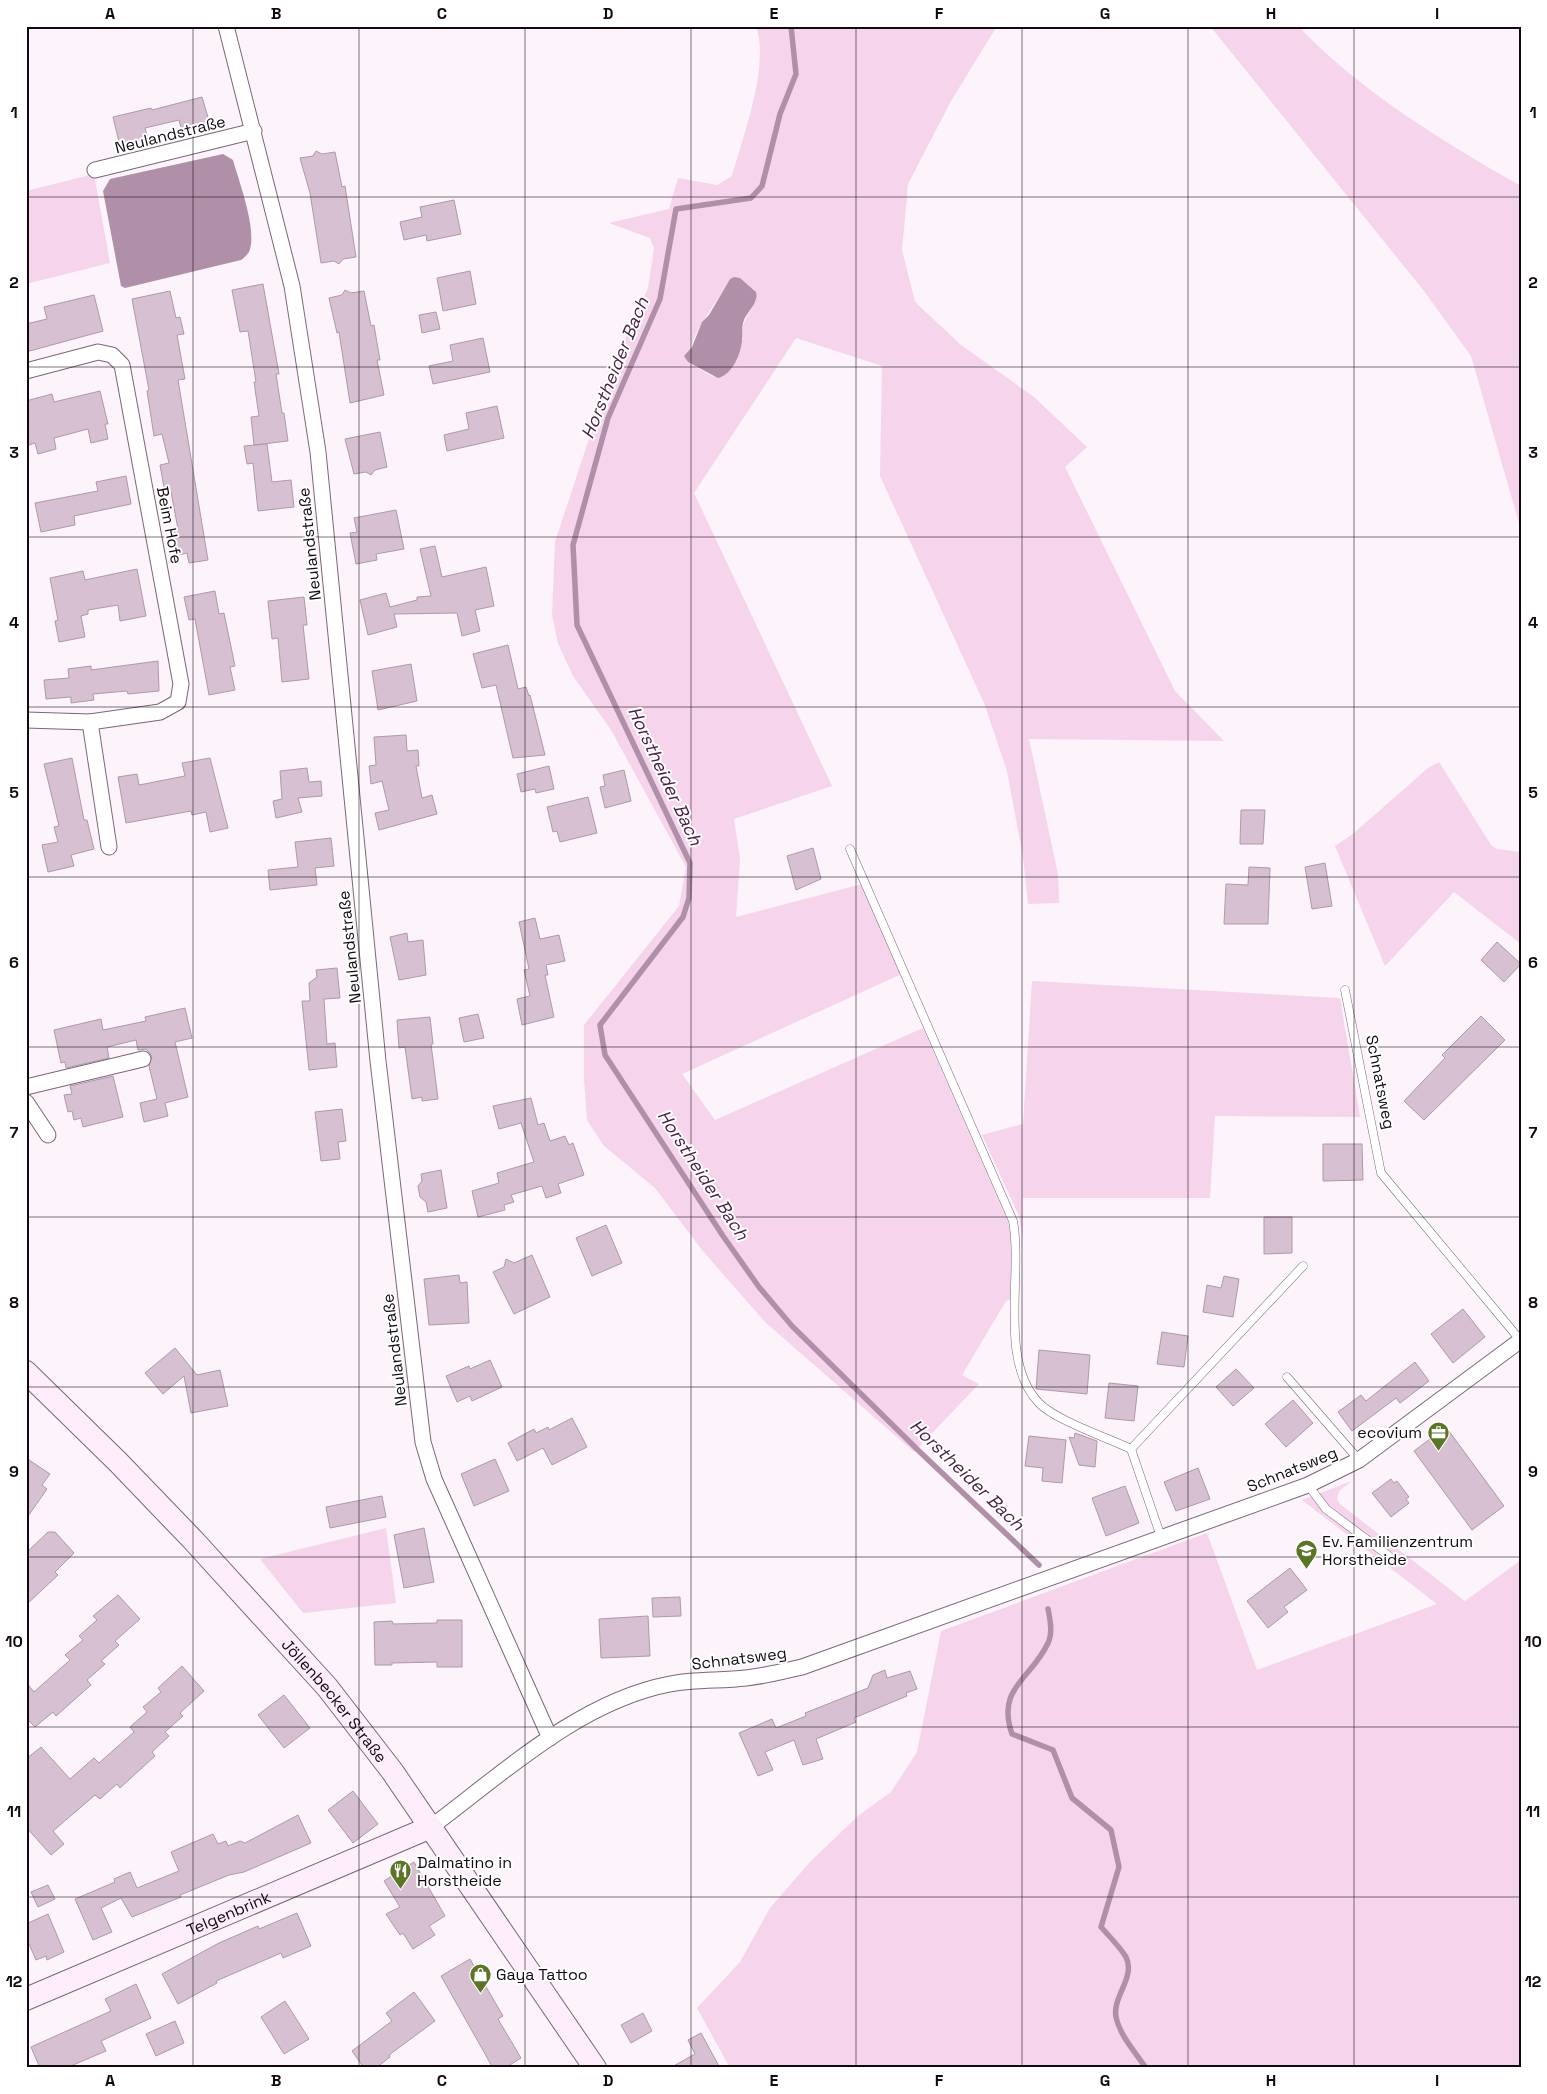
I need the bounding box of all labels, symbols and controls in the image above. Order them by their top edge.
text: A [105,3,115,24]
text: B [271,3,281,24]
text: C [437,3,447,24]
text: D [603,3,613,24]
text: E [770,3,779,24]
text: F [935,3,944,24]
text: G [1100,3,1110,24]
text: H [1266,3,1276,24]
text: I [1435,3,1439,24]
text: 1 [10,102,18,123]
text: 1 [1529,102,1537,123]
street label: Neulandstraße [113,111,228,158]
text: 2 [9,272,19,293]
text: 2 [1528,272,1538,293]
water label: Horstheider Bach [576,293,654,442]
text: 3 [9,442,19,463]
text: 3 [1528,442,1538,463]
street label: Beim Hofe [152,485,187,565]
street label: Neulandstraße [293,487,326,601]
text: 4 [9,612,19,633]
text: 4 [1528,612,1538,633]
water label: Horstheider Bach [623,703,708,850]
text: 5 [9,782,19,803]
text: 5 [1528,782,1538,803]
street label: Neulandstraße [333,890,366,1004]
text: 6 [9,952,19,973]
text: 6 [1528,952,1538,973]
street label: Schnatsweg [1361,1033,1400,1131]
water label: Horstheider Bach [653,1105,755,1245]
text: 7 [10,1122,19,1143]
text: 7 [1529,1122,1538,1143]
text: 8 [9,1292,19,1313]
street label: Neulandstraße [377,1292,412,1407]
text: 8 [1528,1292,1538,1313]
water label: Horstheider Bach [905,1414,1030,1536]
office icon: ecovium [1426,1420,1450,1451]
place label: ecovium [1357,1422,1422,1443]
street label: Schnatsweg [1244,1442,1341,1497]
text: 9 [9,1461,19,1482]
text: 9 [1528,1461,1538,1482]
place label: Ev. Familienzentrum Horstheide [1322,1531,1473,1570]
school or university icon: Ev. Familienzentrum Horstheide [1294,1538,1318,1569]
text: 10 [5,1631,23,1652]
text: 10 [1524,1631,1542,1652]
street label: Jöllenbecker Straße [277,1634,392,1767]
street label: Schnatsweg [690,1642,788,1675]
text: 11 [7,1801,21,1822]
text: 11 [1526,1801,1540,1822]
place label: Dalmatino in Horstheide [417,1852,512,1891]
restaurant icon: Dalmatino in Horstheide [389,1859,413,1890]
street label: Telgenbrink [183,1886,274,1941]
shop icon: Gaya Tattoo [468,1962,492,1993]
place label: Gaya Tattoo [496,1964,588,1985]
text: 12 [6,1971,22,1992]
text: 12 [1525,1971,1541,1992]
text: A [105,2070,115,2091]
text: B [271,2070,281,2091]
text: C [437,2070,447,2091]
text: D [603,2070,613,2091]
text: E [770,2070,779,2091]
text: F [935,2070,944,2091]
text: G [1100,2070,1110,2091]
text: H [1266,2070,1276,2091]
text: I [1435,2070,1439,2091]

